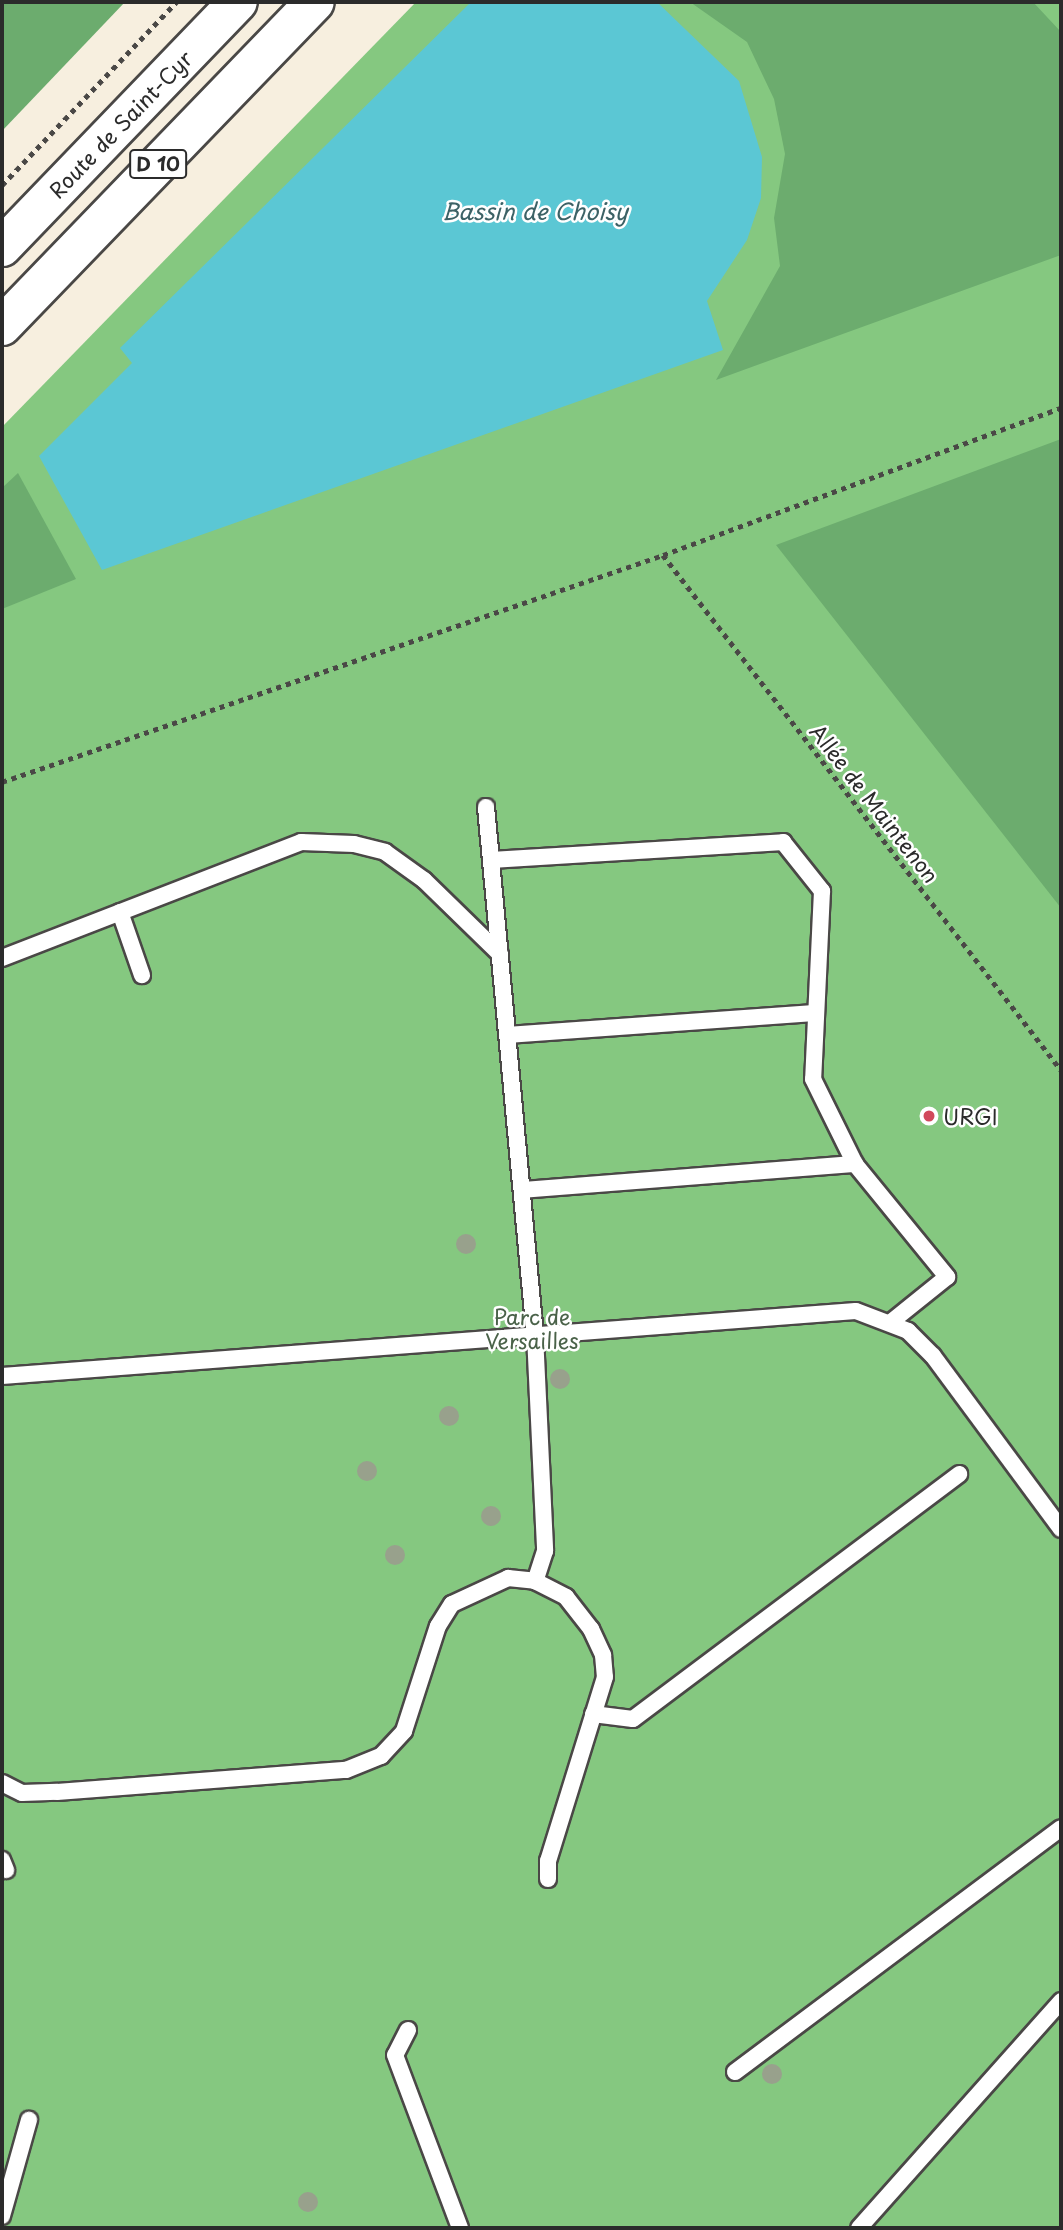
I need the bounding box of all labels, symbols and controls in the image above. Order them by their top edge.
street label: Route de Saint-Cyr [43,45,197,203]
road number: D 10 [128,148,188,180]
water label: Bassin de Choisy [442,197,628,225]
street label: Allée de Maintenon [804,718,946,888]
place label: URGI [943,1103,998,1129]
marker: URGI [921,1108,937,1124]
park label: Parc de Versailles [485,1303,579,1353]

